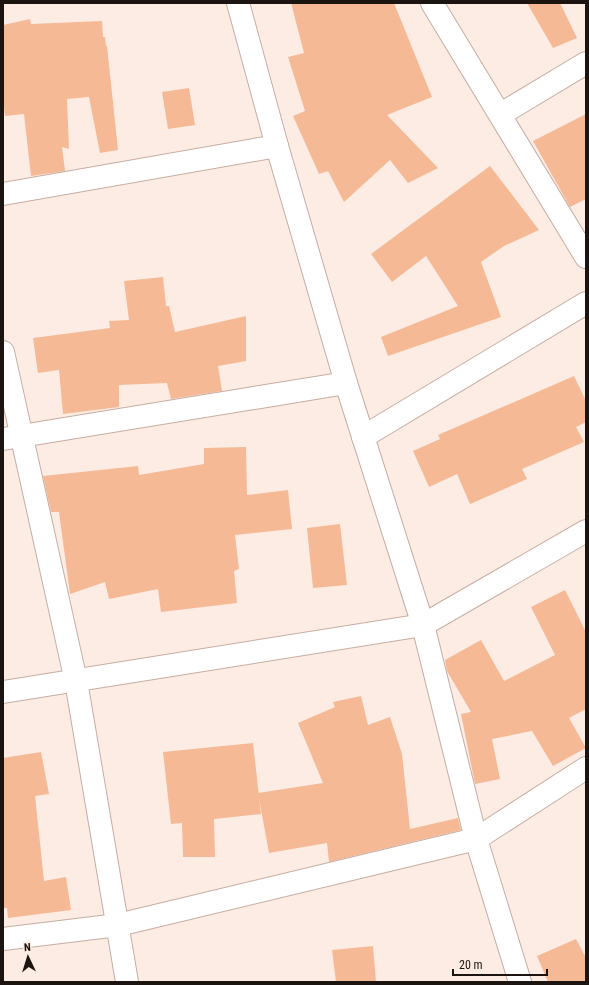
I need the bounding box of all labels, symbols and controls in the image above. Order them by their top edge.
north arrow [8,937,48,977]
text: N [24,941,31,954]
scale bar [453,951,547,977]
text: 20 m [459,958,483,972]

